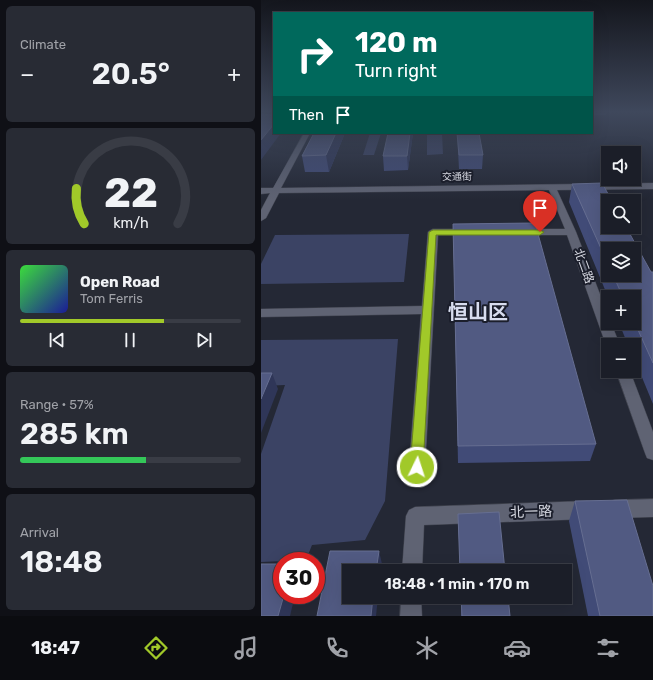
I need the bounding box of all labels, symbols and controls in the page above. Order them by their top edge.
text: 120 m [355,26,438,59]
icon: right [289,28,341,80]
text: Climate [20,37,66,52]
text: 20.5° [92,56,170,92]
text: Turn right [355,60,437,82]
text: − [20,61,34,88]
text: + [227,61,241,88]
icon: arrive [332,104,354,126]
text: Then [289,106,324,124]
map controls [601,146,641,378]
button: sound [601,146,641,186]
text: 22 [103,168,158,217]
street label: 交通街 [442,171,472,183]
pin [523,191,557,232]
button: search [601,194,641,234]
icon: arrive [529,197,551,219]
text: km/h [113,215,148,232]
button: layers [601,242,641,282]
street label: 北二路 [571,247,597,285]
text: Open Road [80,273,160,291]
button: + [601,290,641,330]
text: Tom Ferris [80,291,143,306]
district label: 恒山区 [448,300,508,324]
icon: previous [46,329,68,351]
icon: pause [119,329,141,351]
icon: next [193,329,215,351]
button: − [601,338,641,378]
text: Range · 57% [20,397,94,412]
text: 285 km [20,416,129,452]
position arrow [396,446,438,488]
street label: 北一路 [510,503,552,521]
text: Arrival [20,525,59,540]
text: 18:48 [20,544,103,580]
speed limit sign: 30 [273,552,325,604]
text: 18:48 · 1 min · 170 m [385,575,529,593]
icon: directions [142,634,170,662]
icon: music [232,634,260,662]
icon: phone [323,634,351,662]
icon: climate [413,634,441,662]
icon: car [503,634,531,662]
icon: filters [594,634,622,662]
text: 18:47 [31,637,80,659]

